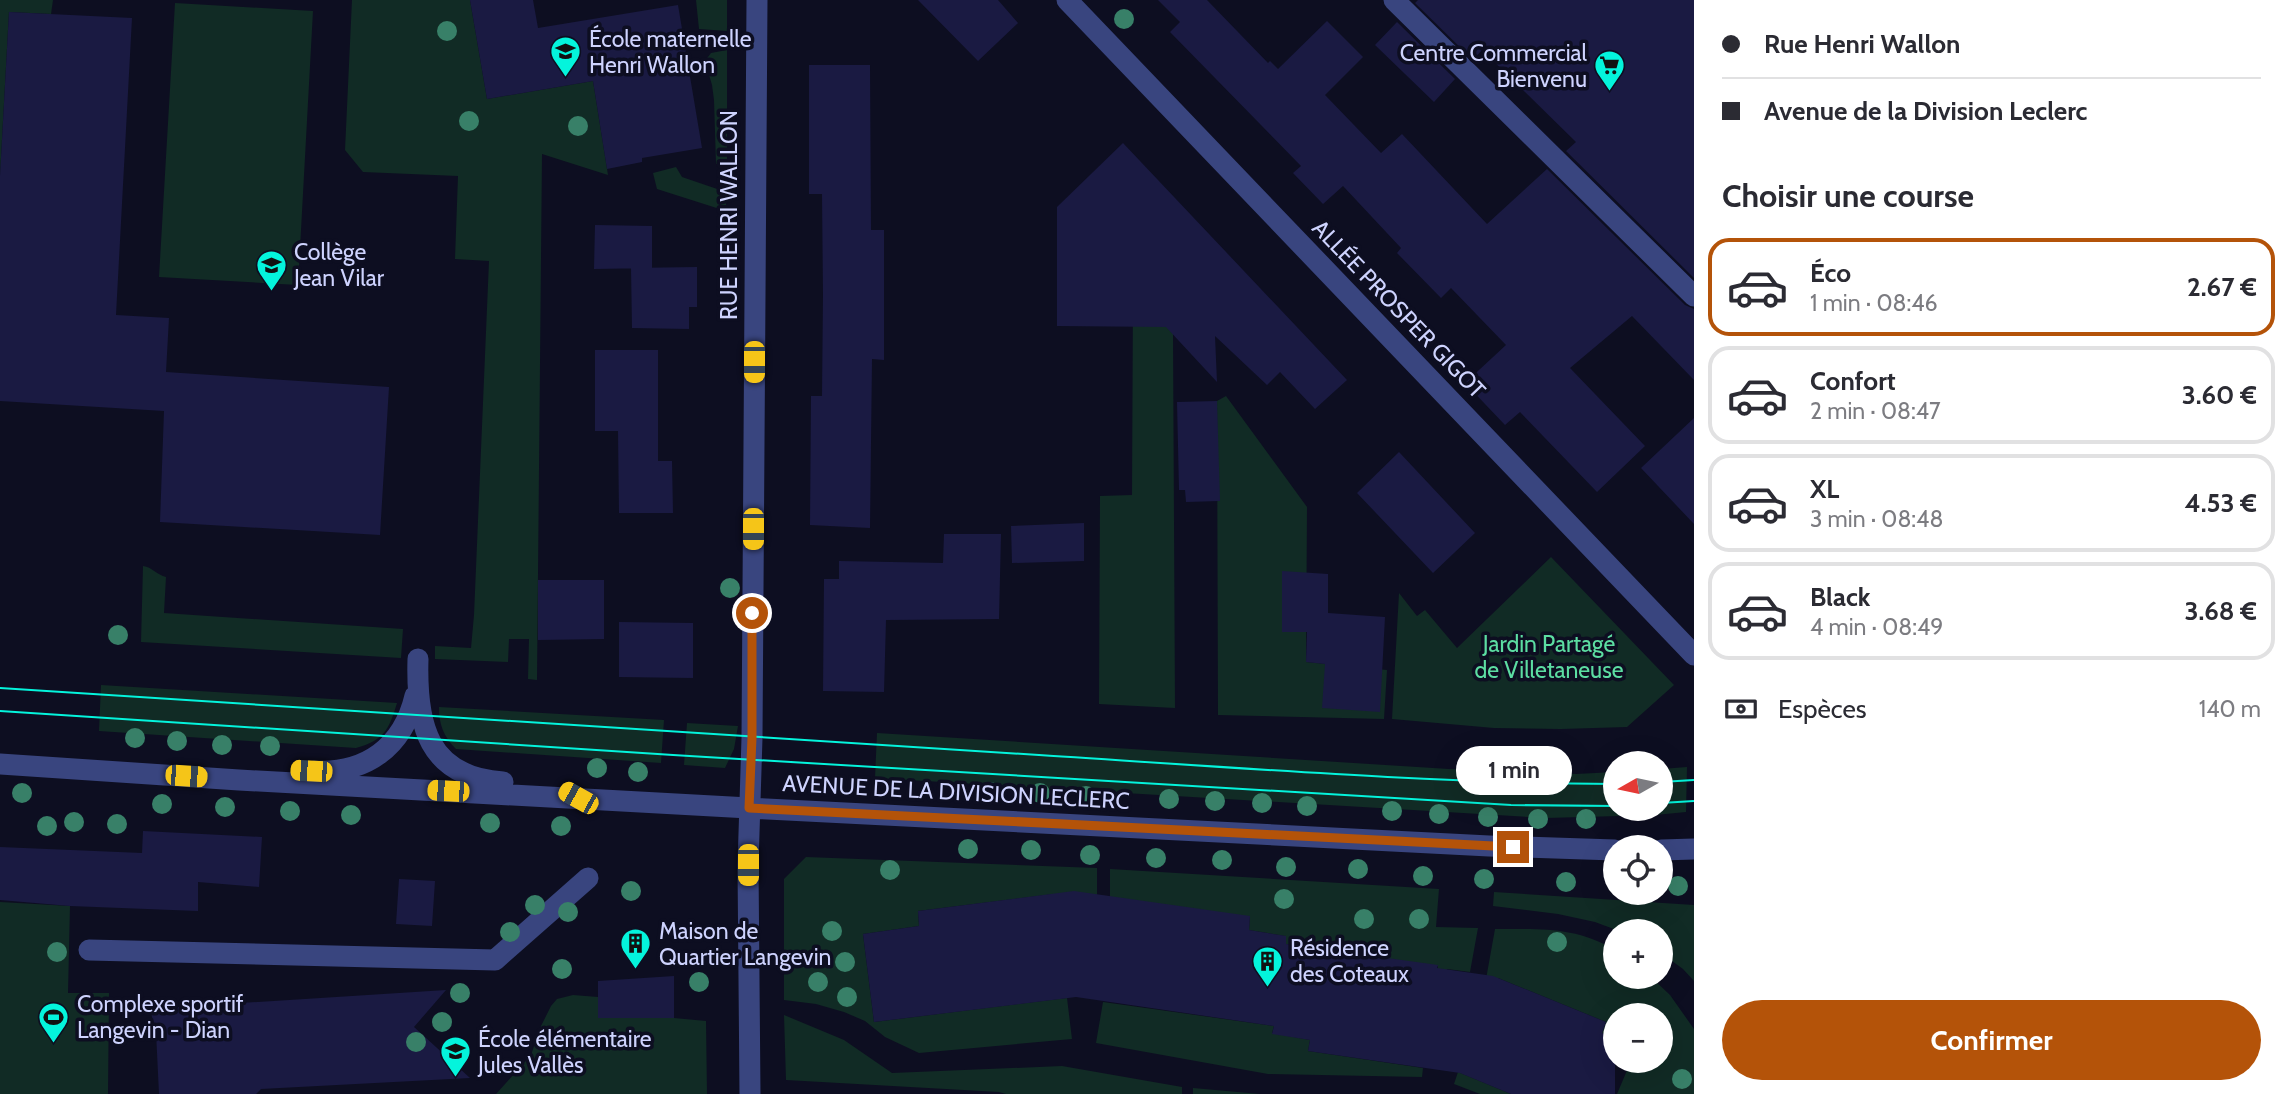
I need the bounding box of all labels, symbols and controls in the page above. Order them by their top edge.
place label: École maternelle Henri Wallon [589,24,752,79]
text: Rue Henri Wallon [1764,28,1960,60]
school or university icon: École maternelle Henri Wallon [549,35,583,79]
place label: Centre Commercial Bienvenu [1400,39,1588,93]
supermarket icon: Centre Commercial Bienvenu [1593,49,1627,93]
text: Avenue de la Division Leclerc [1764,95,2087,127]
street label: RUE HENRI WALLON [715,110,743,320]
text: Choisir une course [1722,176,1974,215]
street label: ALLÉE PROSPER GIGOT [1307,213,1492,404]
place label: Collège Jean Vilar [293,238,385,292]
school or university icon: Collège Jean Vilar [254,248,288,292]
icon: car [1726,256,1789,319]
text: Éco [1810,257,1851,289]
text: 2.67 € [2187,271,2257,303]
text: 1 min · 08:46 [1810,289,1938,317]
car [744,341,765,383]
icon: car [1726,364,1789,427]
text: Confort [1810,365,1896,397]
text: 3.60 € [2182,379,2257,411]
text: 2 min · 08:47 [1810,397,1941,425]
icon: car [1726,472,1789,535]
text: XL [1810,473,1839,505]
text: 4.53 € [2185,487,2257,519]
text: 3 min · 08:48 [1810,505,1943,533]
car [743,508,764,550]
icon: car [1726,580,1789,643]
text: Black [1810,581,1870,613]
text: 3.68 € [2184,595,2257,627]
route start [736,597,768,629]
text: 4 min · 08:49 [1810,613,1943,641]
park label: Jardin Partagé de Villetaneuse [1475,630,1624,684]
icon: cash [1722,690,1760,728]
text: Espèces [1778,693,1867,725]
text: 140 m [2199,695,2261,723]
callout: 1 min [1455,746,1571,794]
north arrow [1603,751,1673,821]
map controls [1603,751,1673,1073]
text: 1 min [1488,756,1540,784]
car [290,759,333,783]
car [165,764,208,788]
street label: AVENUE DE LA DIVISION LECLERC [782,769,1130,815]
car [427,779,470,803]
car [555,779,602,817]
route end [1497,831,1529,863]
button: locate [1603,835,1673,905]
car [738,844,759,886]
place label: Maison de Quartier Langevin [659,917,831,971]
button: + [1603,919,1673,989]
building icon: Maison de Quartier Langevin [619,927,653,971]
place label: Résidence des Coteaux [1290,934,1409,988]
building icon: Résidence des Coteaux [1250,944,1284,988]
place label: Complexe sportif Langevin - Dian [77,990,244,1044]
sports icon: Complexe sportif Langevin - Dian [37,1000,71,1044]
button: Confirmer [1722,1000,2261,1080]
button: − [1603,1003,1673,1073]
place label: École élémentaire Jules Vallès [477,1024,652,1079]
school or university icon: École élémentaire Jules Vallès [438,1035,472,1079]

